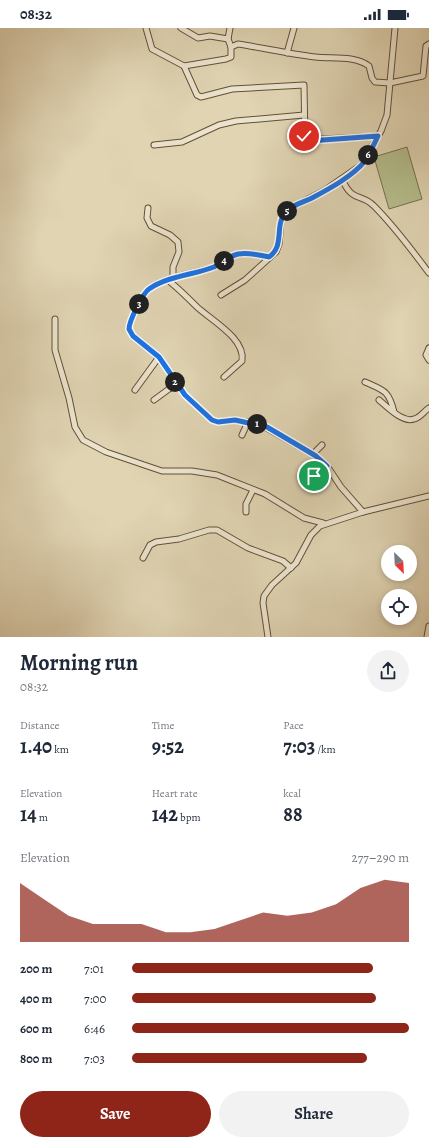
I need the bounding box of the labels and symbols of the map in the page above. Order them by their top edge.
pin [287,119,321,153]
pin: 6 [358,145,378,165]
pin: 5 [277,201,297,221]
pin: 4 [214,251,234,271]
pin: 3 [129,294,149,314]
pin: 2 [165,372,185,392]
pin: 1 [247,414,267,434]
pin [297,459,331,493]
north arrow [381,545,417,581]

